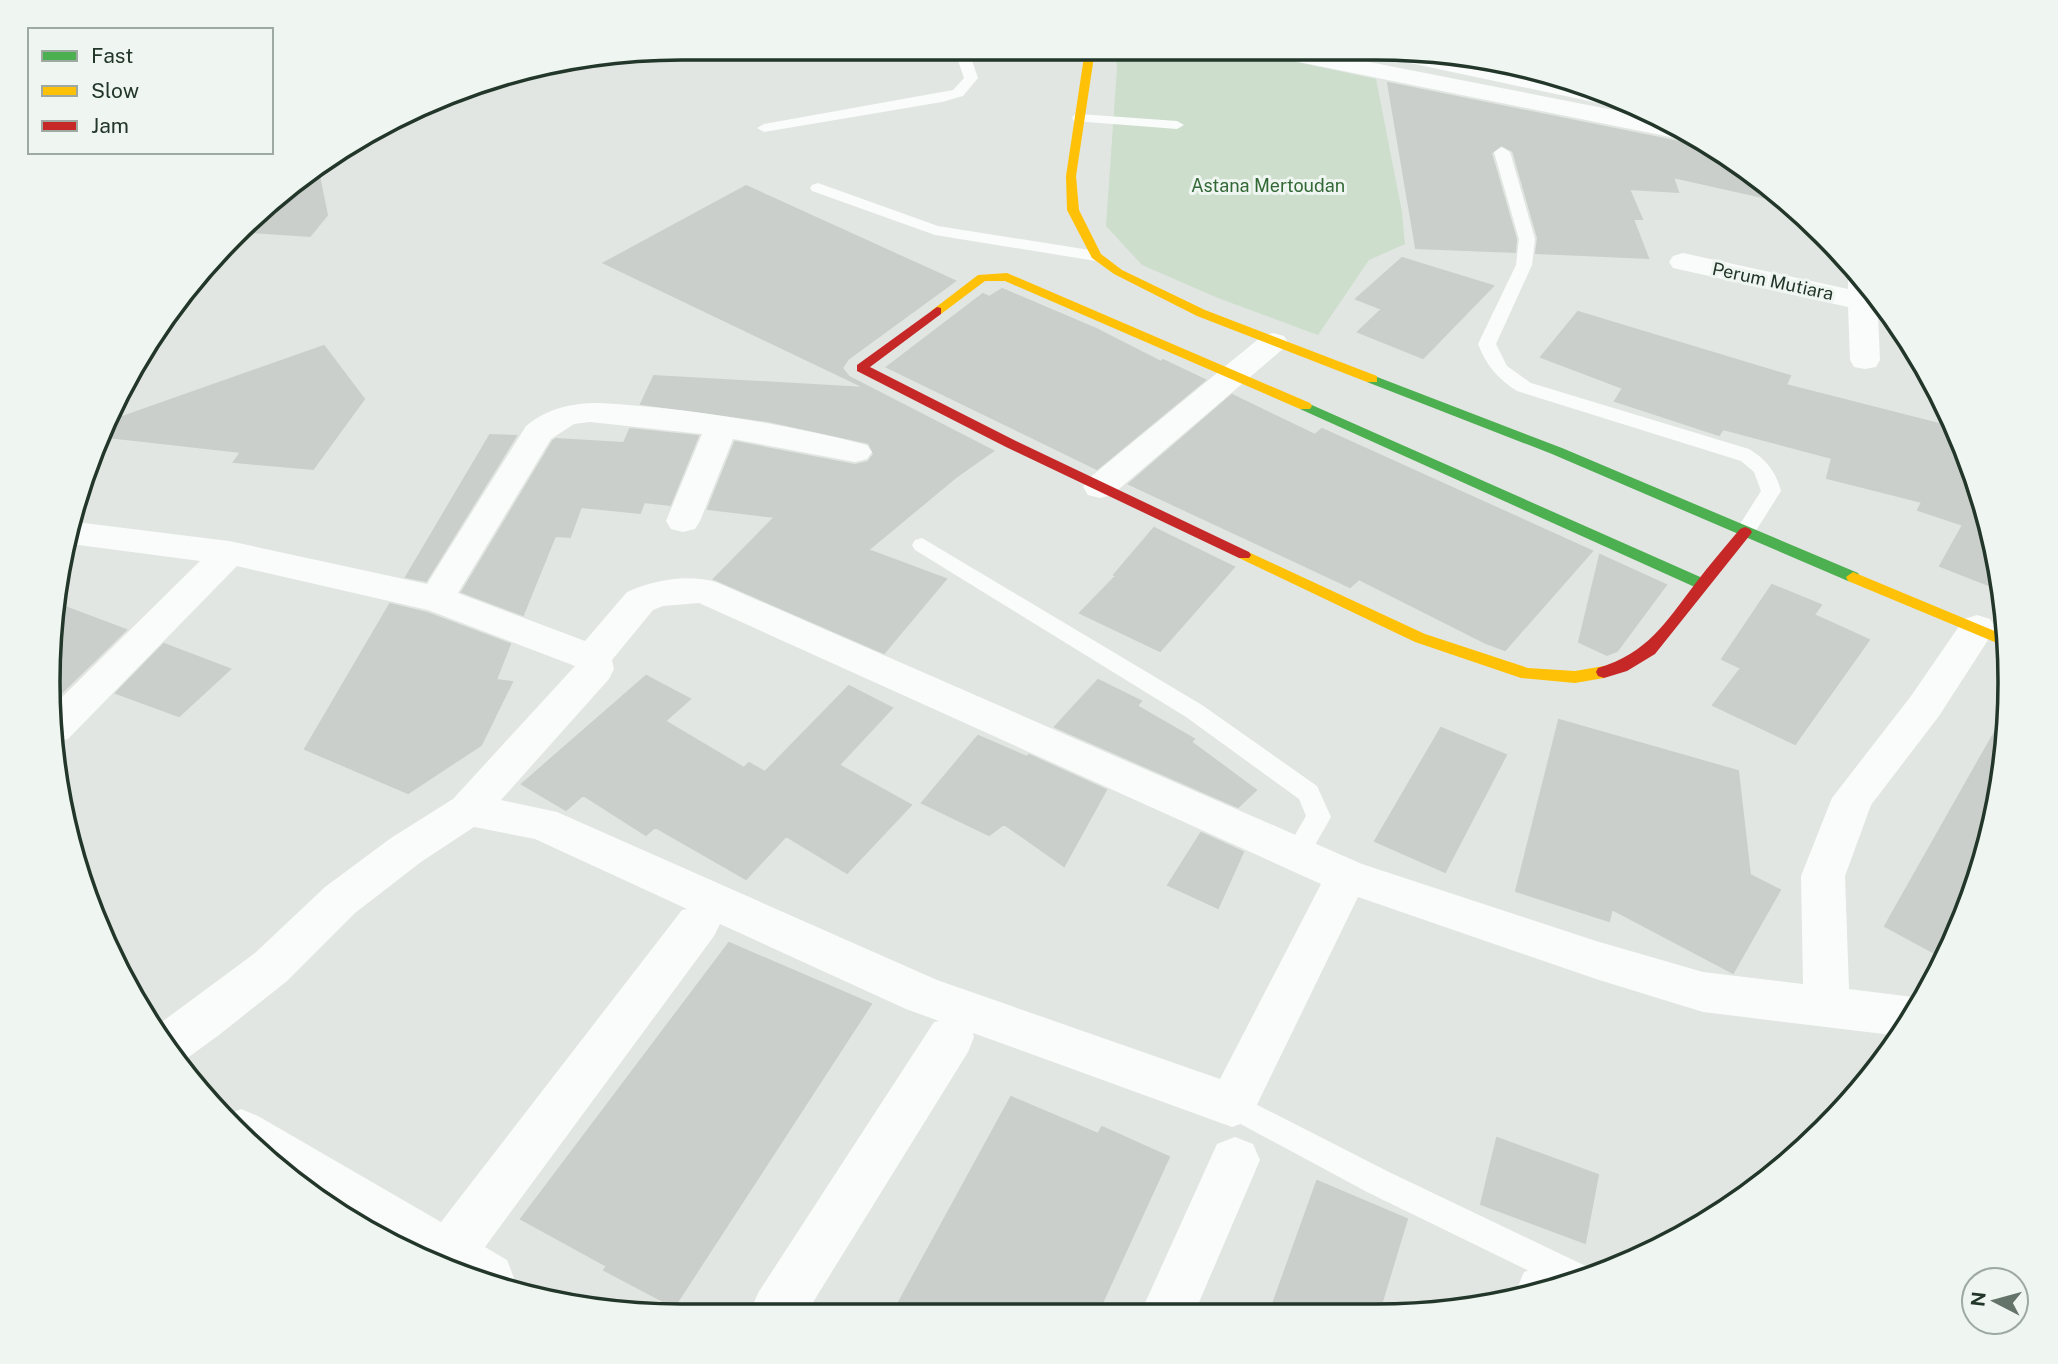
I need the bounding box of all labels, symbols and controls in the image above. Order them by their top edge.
legend [28,28,273,154]
text: Fast [91,43,133,68]
text: Slow [91,78,139,103]
text: Jam [91,113,129,138]
park label: Astana Mertoudan [1191,175,1345,196]
street label: Perum Mutiara [1710,258,1836,304]
north arrow [1960,1266,2030,1336]
text: N [1966,1291,1990,1308]

